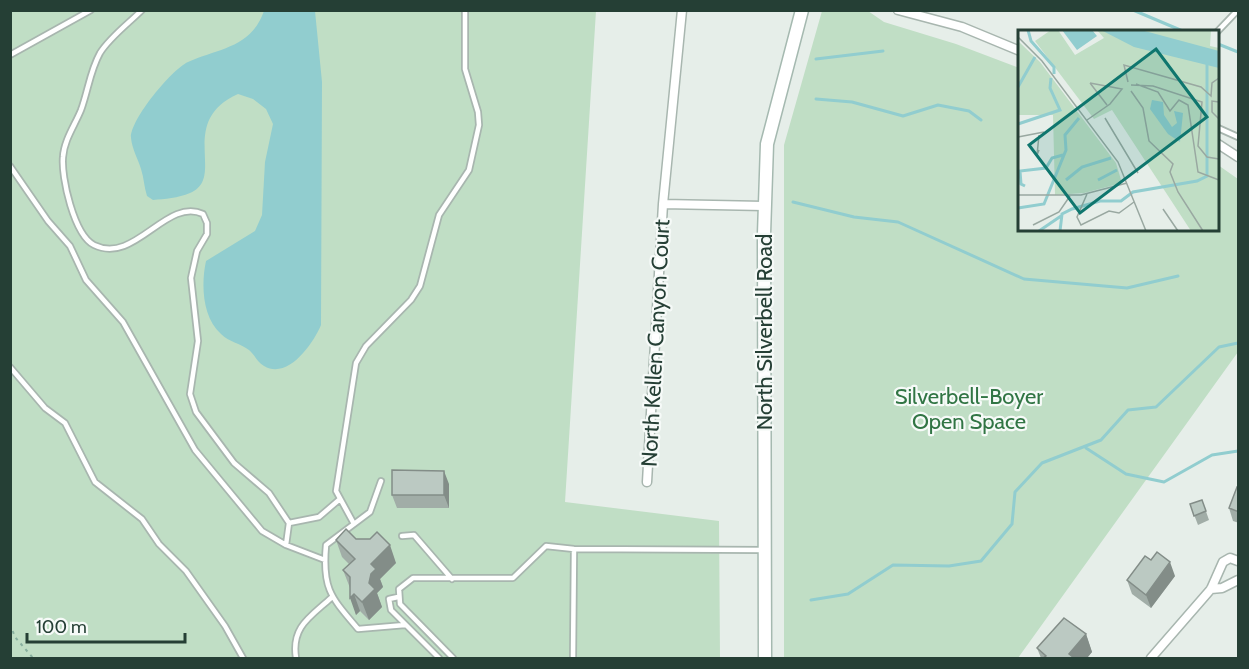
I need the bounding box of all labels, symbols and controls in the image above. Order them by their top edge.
inset map [1018,30,1219,231]
street label: North Kellen Canyon Court [636,218,675,467]
street label: North Silverbell Road [751,234,778,430]
park label: Silverbell-Boyer Open Space [895,383,1043,435]
scale bar [27,606,184,644]
text: 100 m [36,616,87,638]

